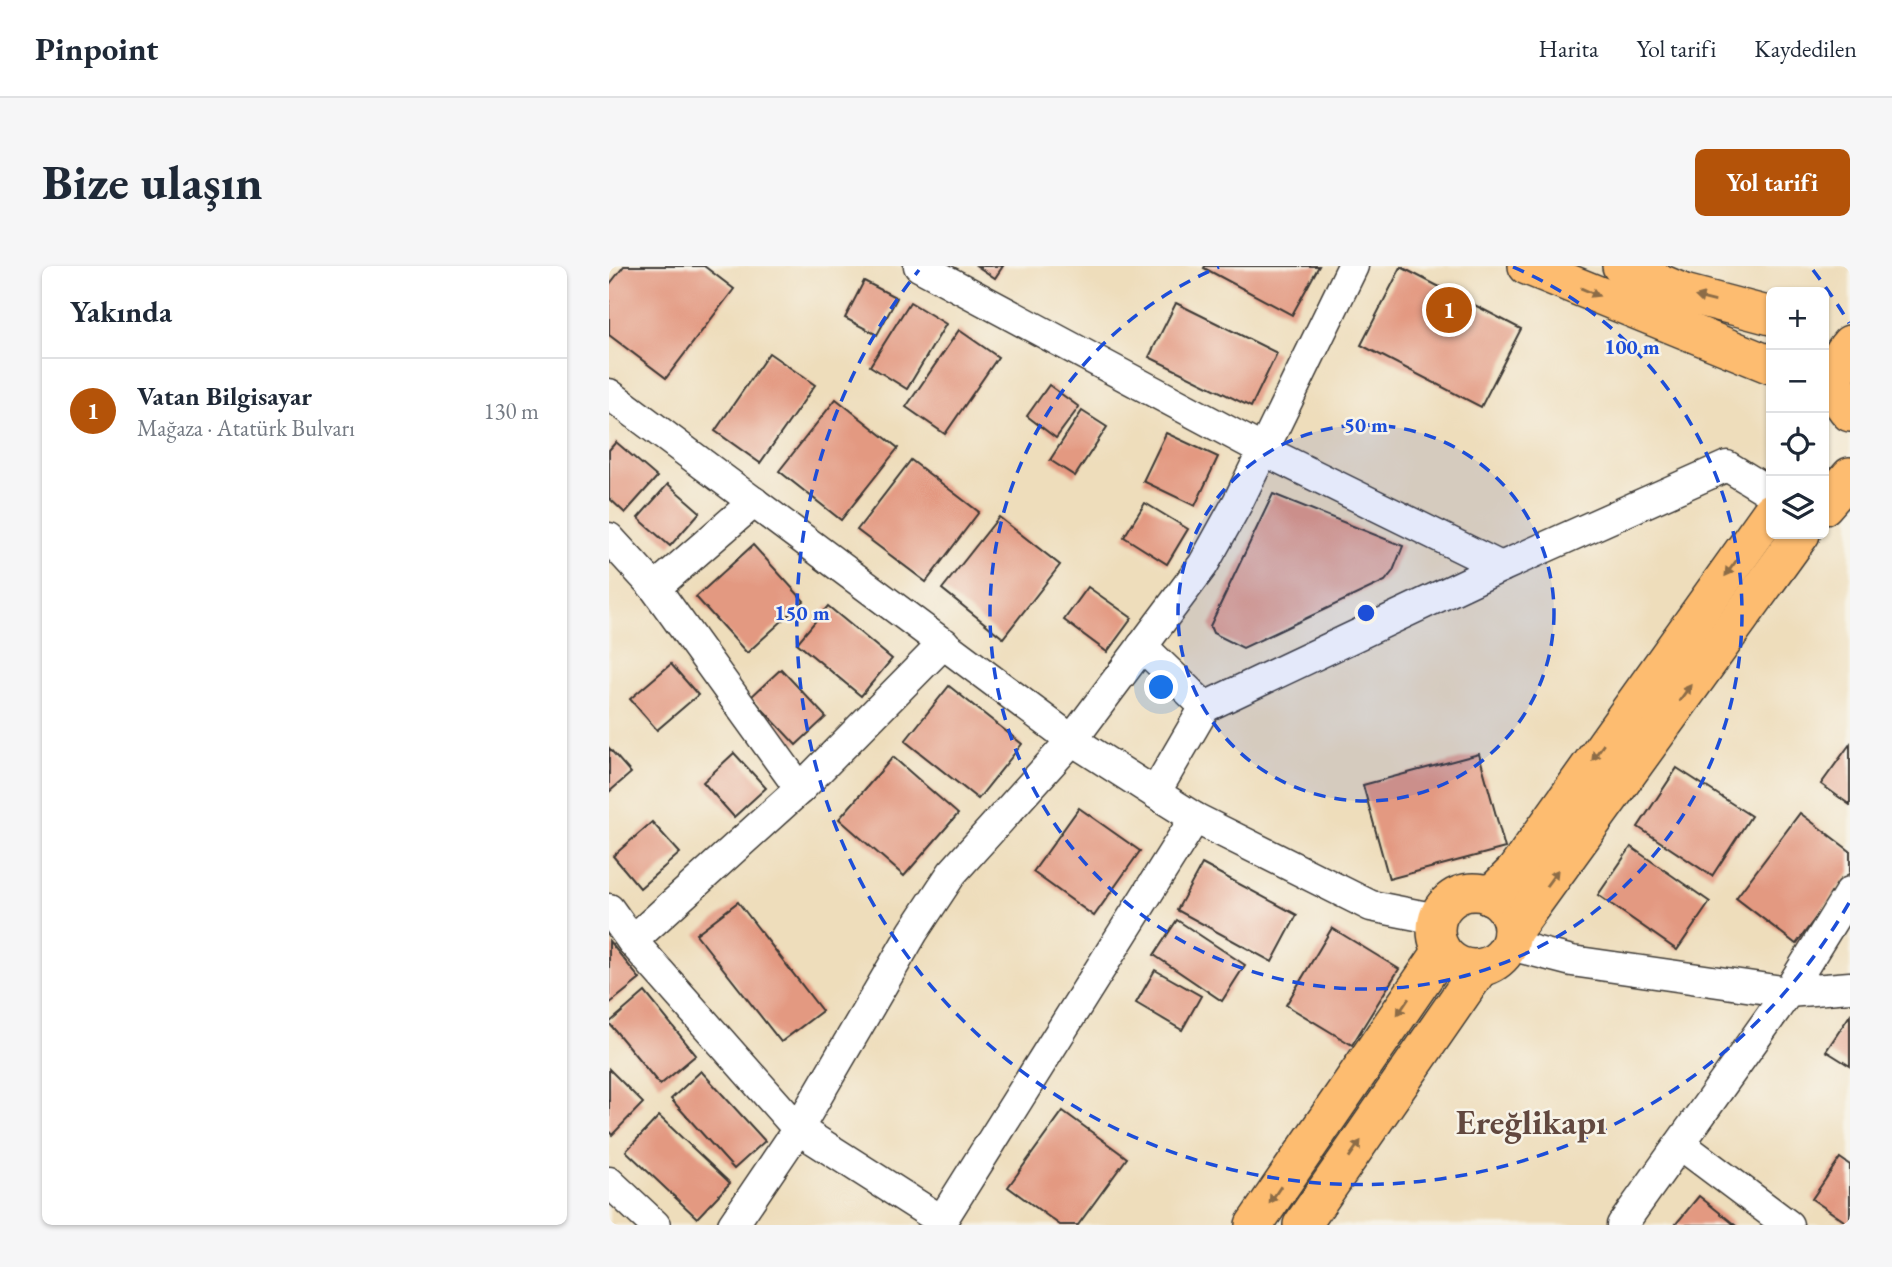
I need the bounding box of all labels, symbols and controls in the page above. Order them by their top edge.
text: Pinpoint [35,27,158,70]
text: Harita [1539,33,1599,64]
text: Yol tarifi [1637,33,1716,64]
text: Kaydedilen [1754,33,1857,64]
button: Yol tarifi [1695,149,1850,216]
text: Bize ulaşın [42,150,263,214]
pin: 1 [1426,284,1472,336]
one-way arrow [1580,287,1601,298]
map controls [1766,287,1829,539]
button: + [1766,287,1829,350]
text: Yakında [70,292,172,331]
one-way arrow [1694,293,1716,304]
text: 100 m [1604,333,1660,360]
button: − [1766,350,1829,413]
text: Vatan Bilgisayar [137,379,312,413]
text: 1 [87,396,99,426]
text: 130 m [483,396,539,426]
text: 50 m [1344,411,1388,438]
text: Mağaza · Atatürk Bulvarı [137,413,355,443]
button: locate [1766,413,1829,476]
button: layers [1766,476,1829,539]
one-way arrow [1725,559,1739,577]
text: 150 m [774,599,830,626]
centre of rings [1354,601,1378,625]
your location [1144,670,1178,704]
one-way arrow [1678,684,1692,702]
one-way arrow [1592,743,1606,761]
one-way arrow [1544,869,1559,887]
one-way arrow [1396,998,1410,1016]
district label: Ereğlikapı [1456,1099,1606,1144]
one-way arrow [1348,1140,1362,1158]
one-way arrow [1268,1186,1282,1204]

